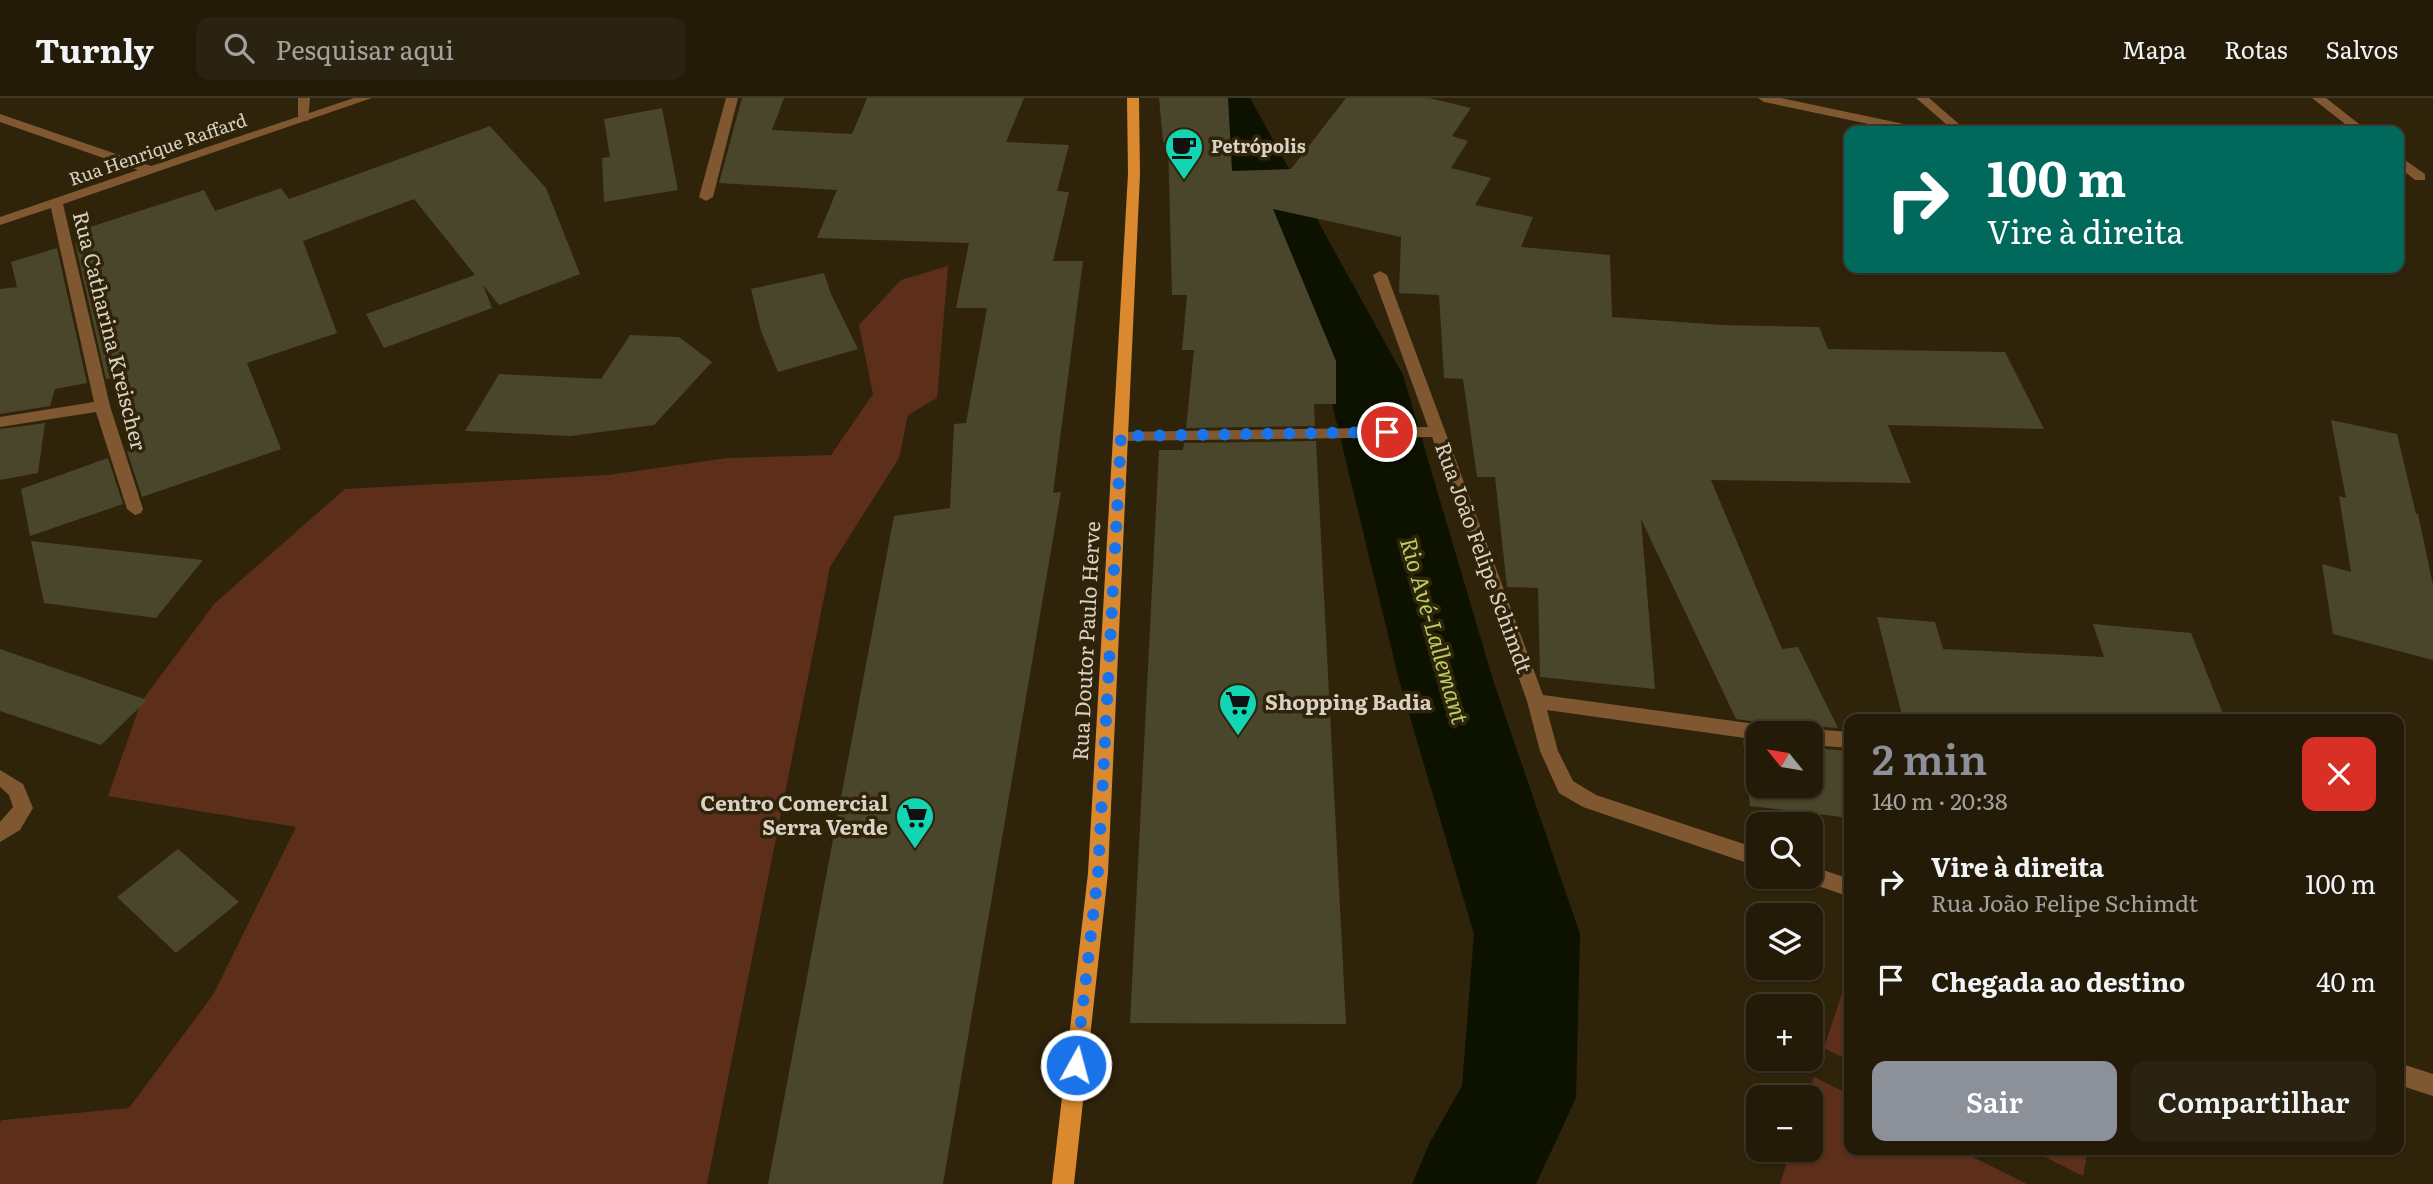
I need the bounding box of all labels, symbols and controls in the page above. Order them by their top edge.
search box [196,17,686,80]
text: Turnly [35,24,154,73]
icon: search [220,29,258,67]
text: Pesquisar aqui [276,29,454,68]
text: Mapa [2122,31,2186,66]
text: Rotas [2224,31,2288,66]
text: Salvos [2326,31,2398,66]
street label: Rua Henrique Raffard [65,105,250,192]
cafe icon: Petrópolis [1163,126,1205,181]
place label: Petrópolis [1211,132,1306,159]
text: 100 m [1987,139,2126,212]
icon: right [1872,154,1963,245]
text: Vire à direita [1987,206,2184,254]
street label: Rua Catharina Kreischer [67,207,156,453]
pin [1357,402,1417,462]
icon: arrive [1368,413,1406,451]
street label: Rua João Felipe Schimdt [1429,437,1542,678]
street label: Rua Doutor Paulo Herve [1063,520,1106,761]
water label: Rio Avé‐Lallemant [1393,533,1479,728]
supermarket icon: Shopping Badia [1217,682,1259,737]
place label: Shopping Badia [1265,685,1433,716]
north arrow [1746,721,1824,798]
map controls [1746,721,1823,1162]
text: 2 min [1872,726,1987,788]
button: close [2302,737,2376,811]
text: 140 m · 20:38 [1872,783,2008,817]
place label: Centro Comercial Serra Verde [700,786,888,841]
supermarket icon: Centro Comercial Serra Verde [894,795,936,850]
button: search [1746,812,1823,889]
text: Vire à direita [1931,846,2104,885]
icon: right [1872,863,1910,901]
text: 100 m [2305,863,2376,902]
text: Rua João Felipe Schimdt [1931,885,2198,919]
button: layers [1746,903,1823,980]
icon: arrive [1872,961,1910,999]
text: Chegada ao destino [1931,961,2185,1000]
text: 40 m [2316,961,2376,1000]
button: + [1746,994,1823,1071]
position arrow [1039,1028,1113,1102]
button: Sair [1872,1061,2117,1141]
button: Compartilhar [2131,1061,2376,1141]
button: − [1746,1085,1823,1162]

